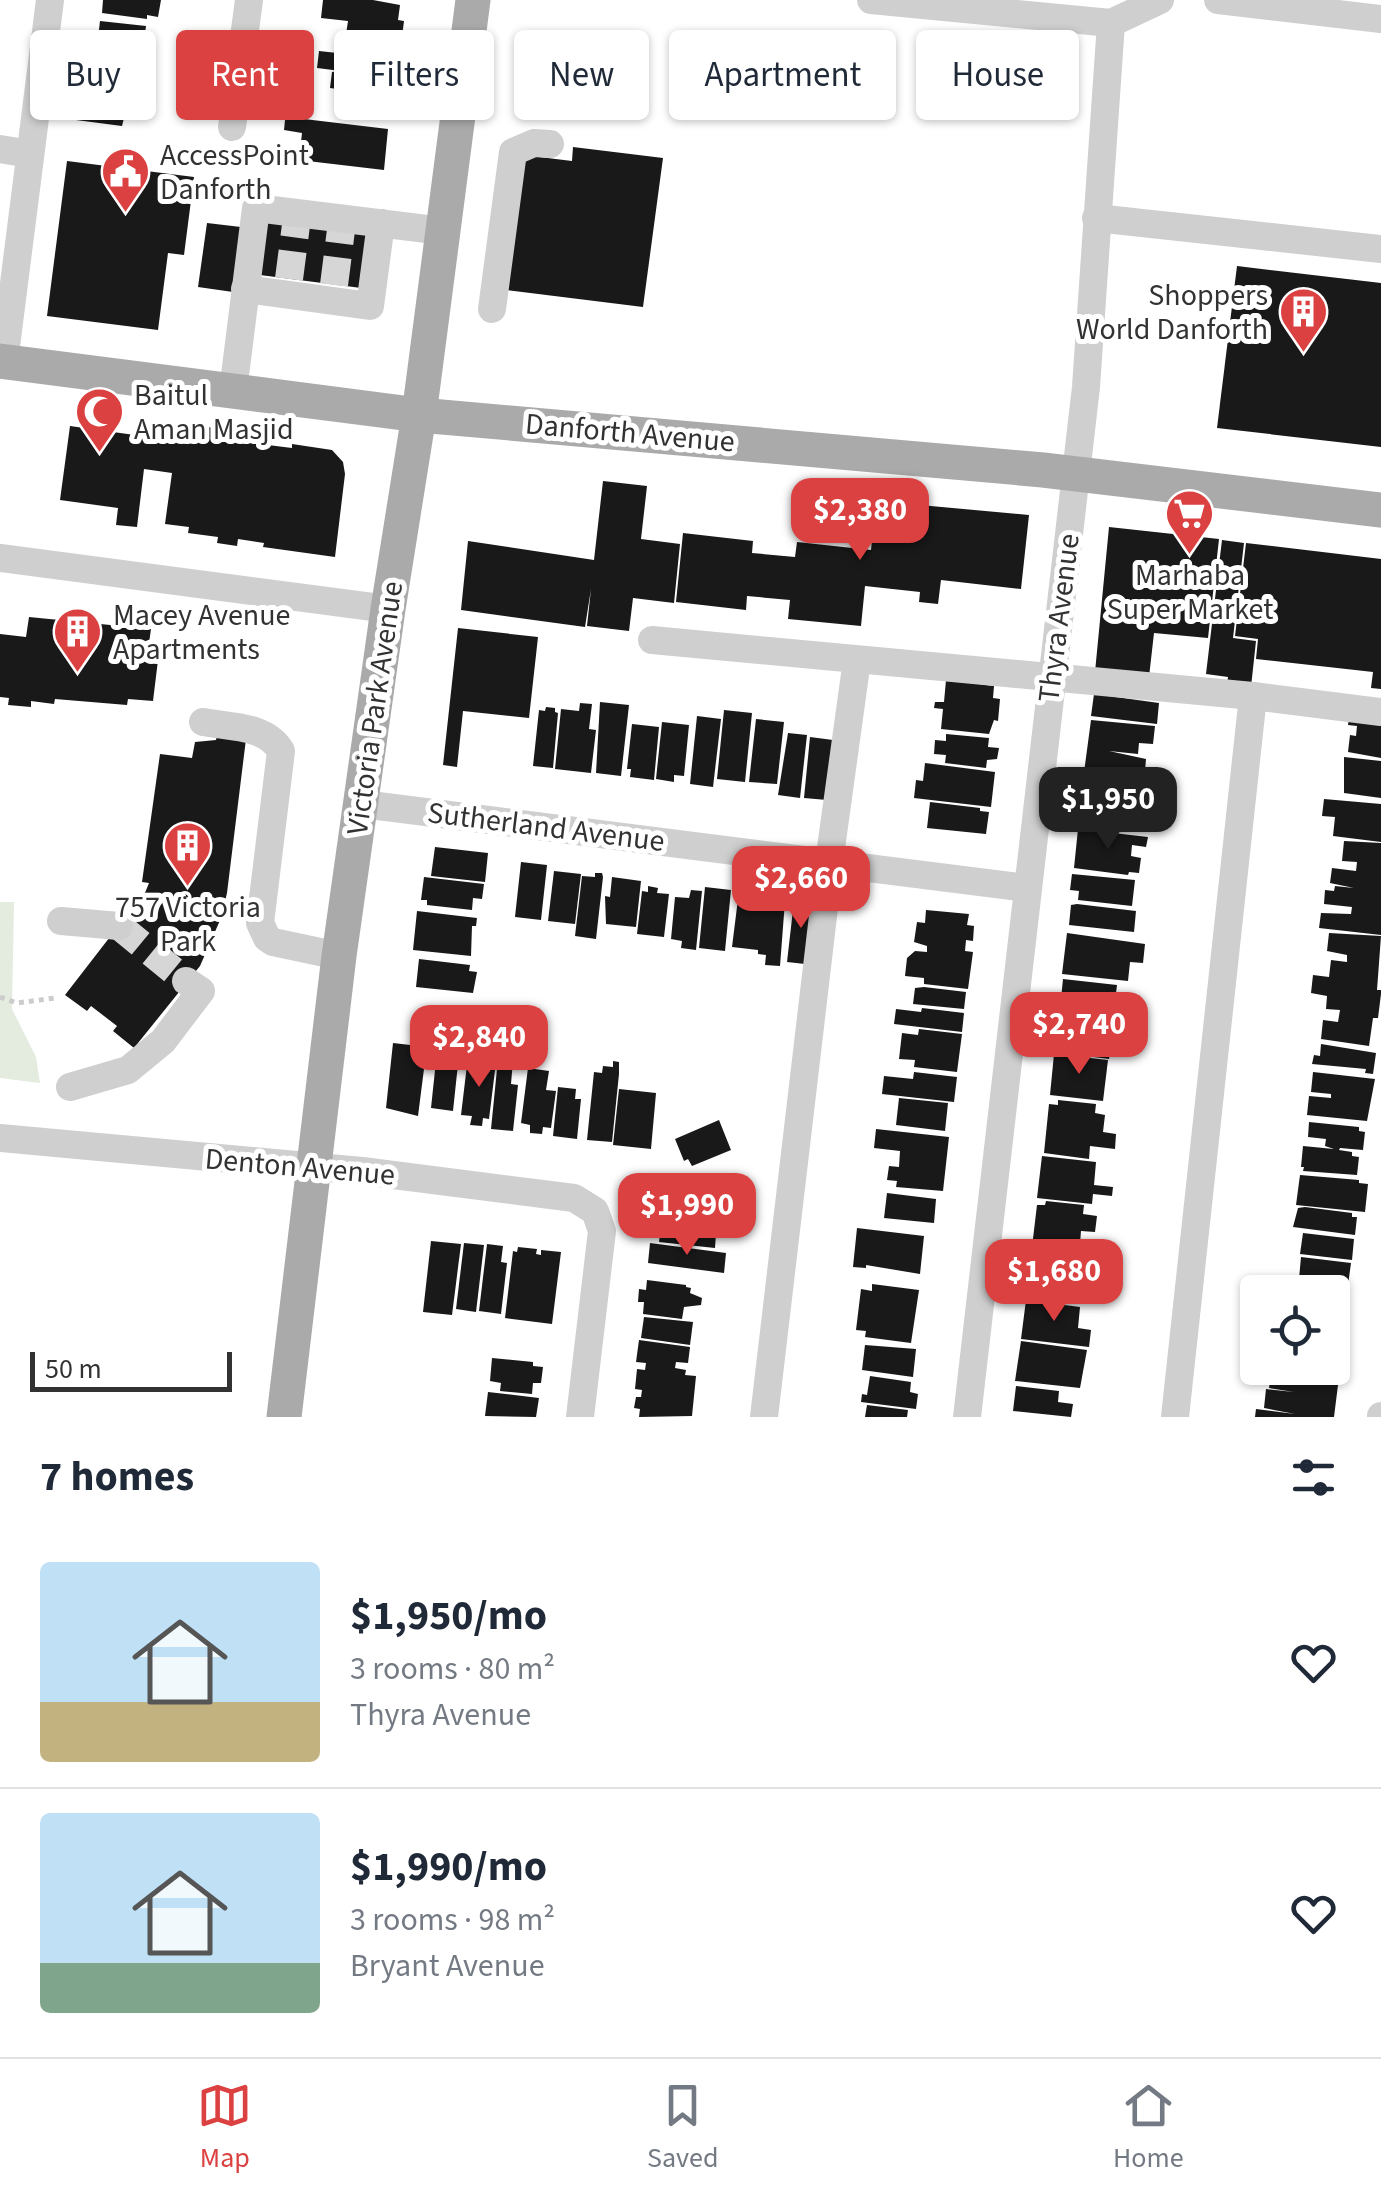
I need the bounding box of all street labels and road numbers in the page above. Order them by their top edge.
street label: Danforth Avenue [524,402,736,464]
street label: Thyra Avenue [1027,531,1091,705]
street label: Victoria Park Avenue [336,578,414,838]
street label: Sutherland Avenue [425,791,667,863]
street label: Denton Avenue [203,1137,397,1197]

